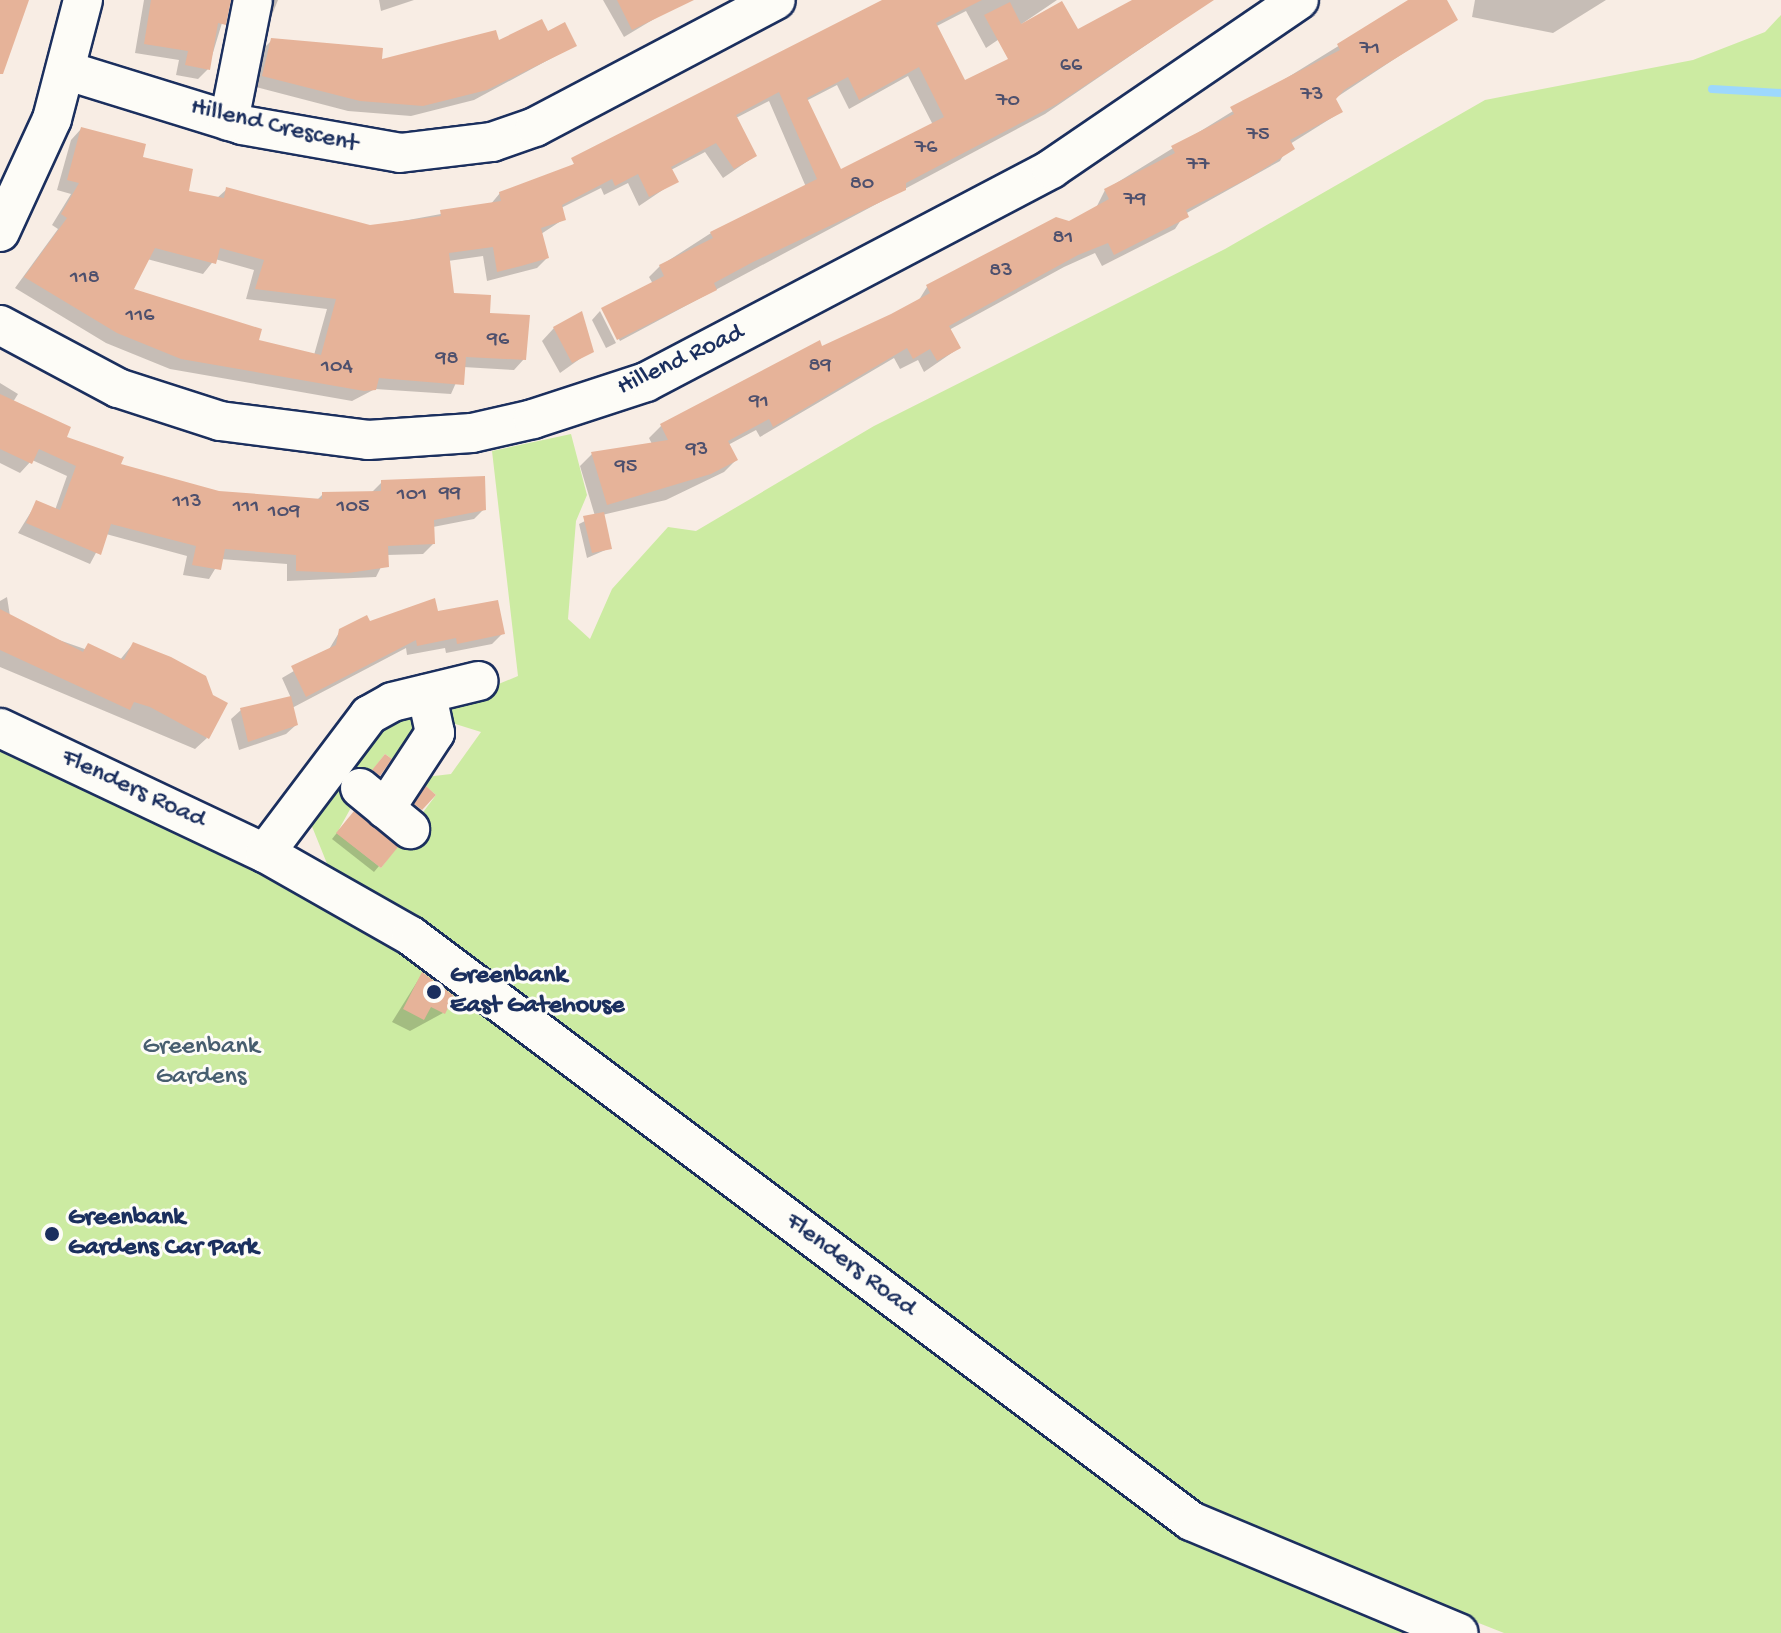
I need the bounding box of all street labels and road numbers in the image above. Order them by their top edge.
street label: Hillend Crescent [187,93,361,161]
street label: Hillend Road [613,318,749,404]
street label: Flenders Road [56,743,210,837]
street label: Flenders Road [779,1207,921,1325]

